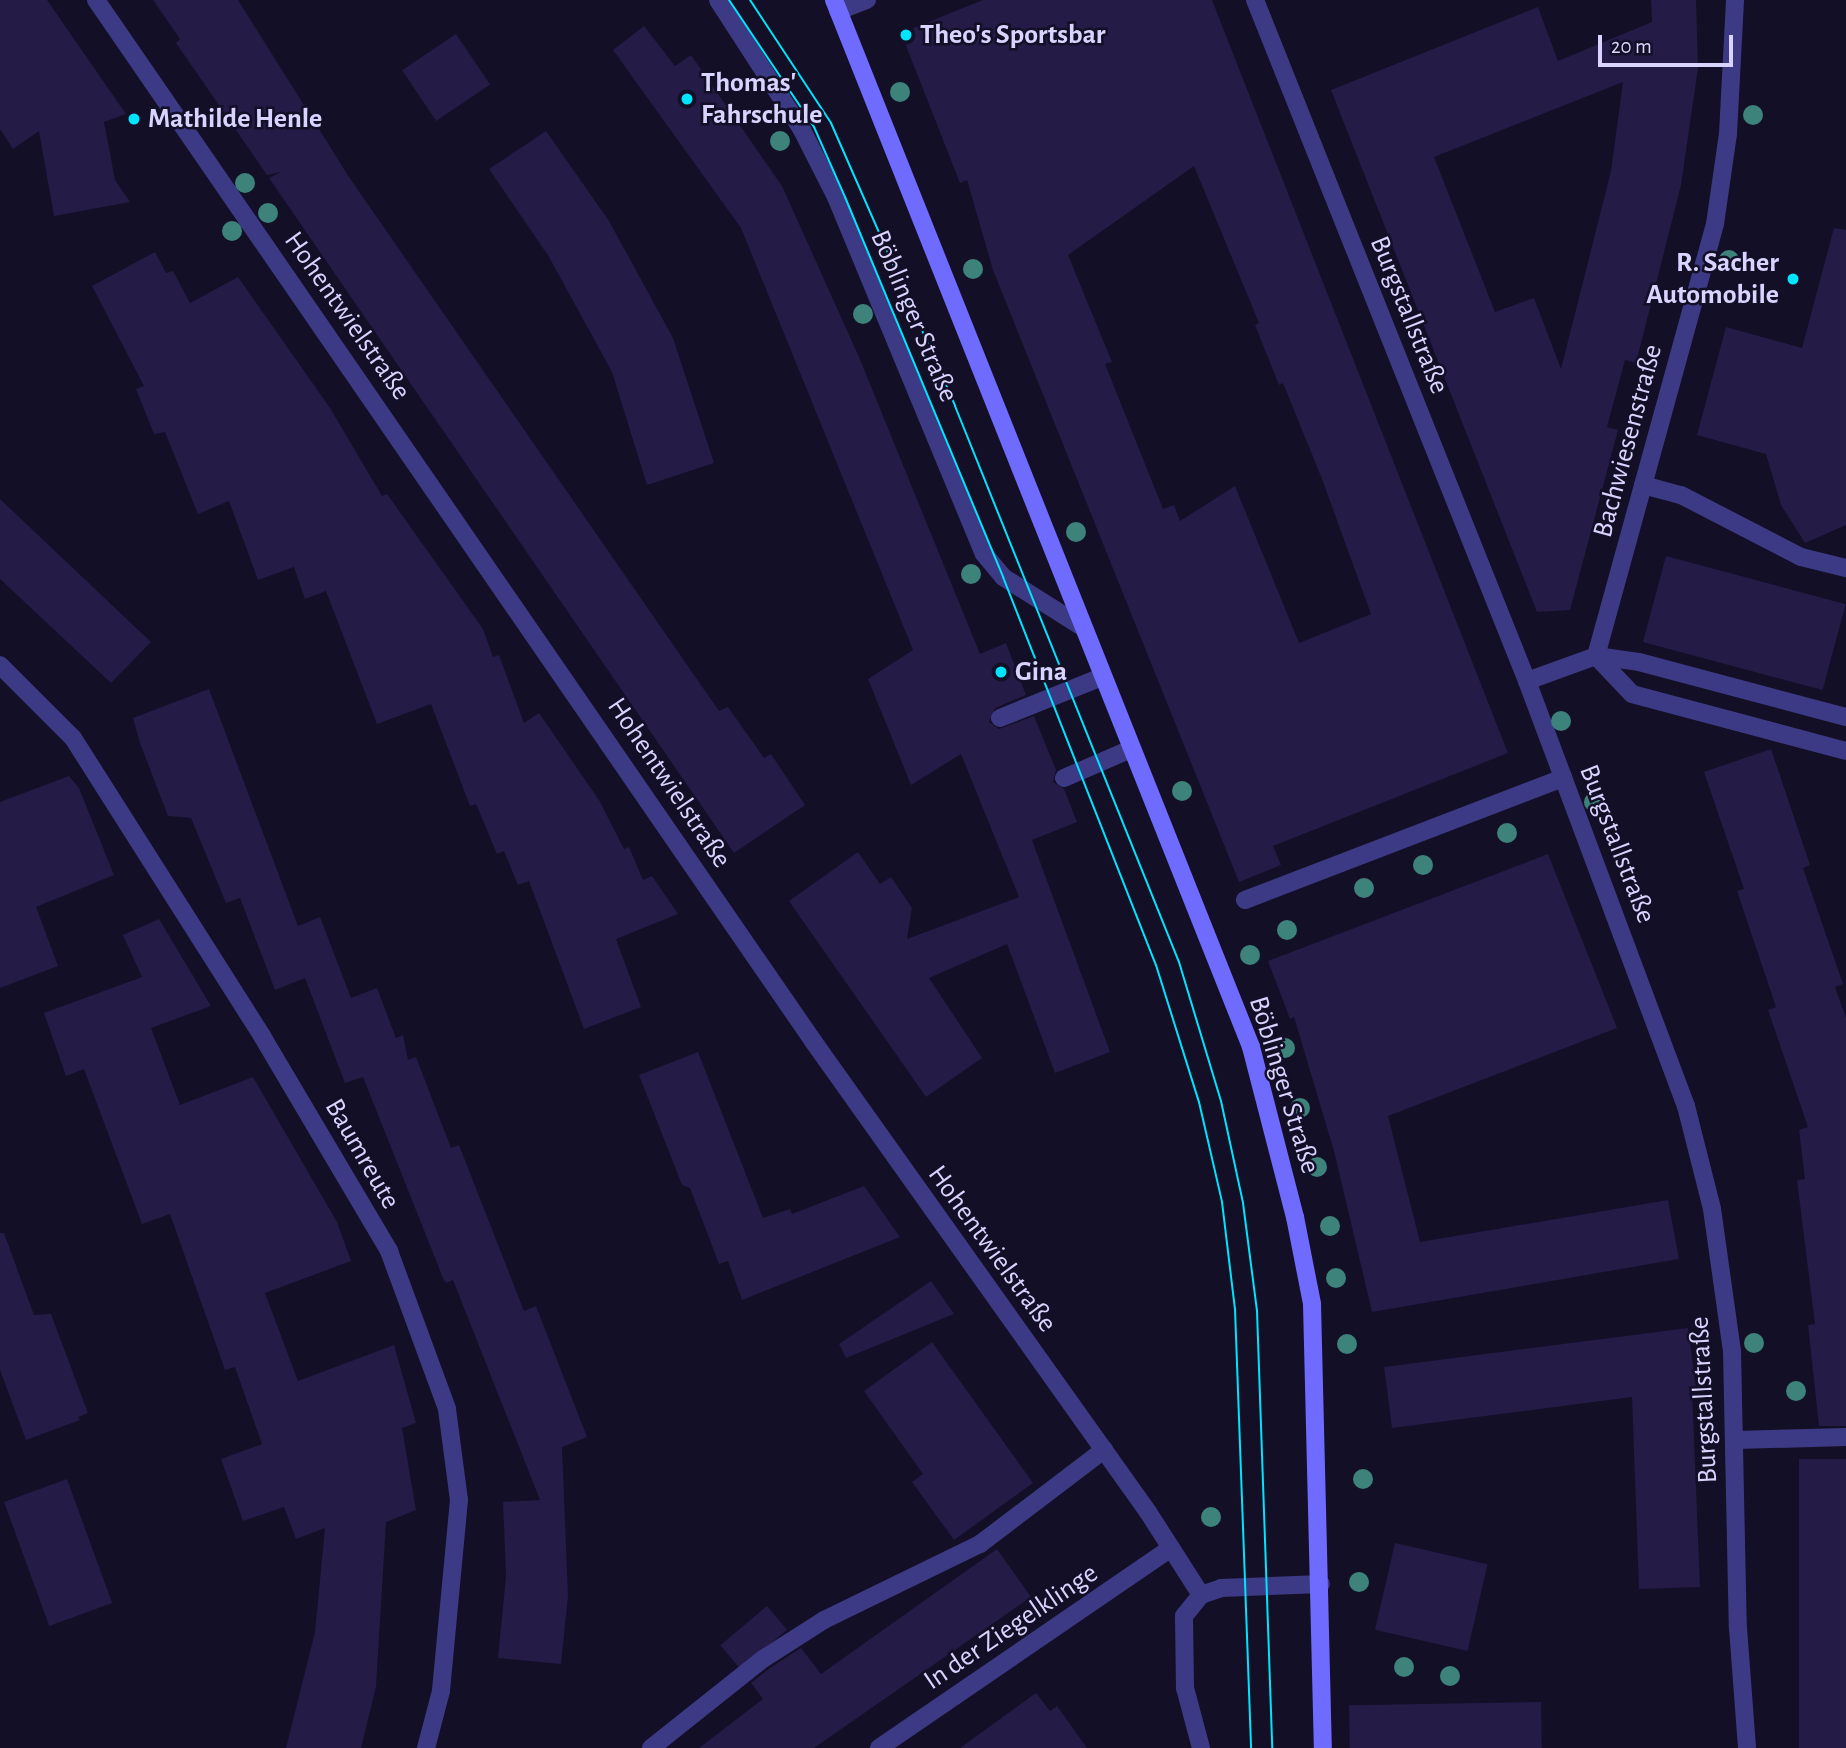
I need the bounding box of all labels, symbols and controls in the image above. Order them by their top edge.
place label: Theo's Sportsbar [920,18,1106,52]
scale bar [1601,21,1736,65]
marker: Theo's Sportsbar [898,27,914,43]
text: 20 m [1611,36,1652,57]
place label: Thomas' Fahrschule [701,66,823,132]
marker: Thomas' Fahrschule [679,91,695,107]
place label: Mathilde Henle [148,102,322,136]
marker: Mathilde Henle [126,111,142,127]
street label: Hohentwielstraße [276,225,418,407]
street label: Böblinger Straße [863,225,965,407]
street label: Burgstallstraße [1362,231,1456,399]
place label: R. Sacher Automobile [1646,246,1779,312]
marker: R. Sacher Automobile [1785,271,1801,287]
street label: Bachwiesenstraße [1586,341,1670,541]
place label: Gina [1015,655,1067,689]
marker: Gina [993,664,1009,680]
street label: Hohentwielstraße [600,692,738,874]
street label: Burgstallstraße [1571,760,1663,928]
street label: Böblinger Straße [1241,992,1327,1178]
street label: Baumreute [317,1093,407,1215]
street label: Hohentwielstraße [920,1159,1064,1339]
street label: Burgstallstraße [1683,1316,1725,1484]
street label: In der Ziegelklinge [918,1556,1104,1698]

